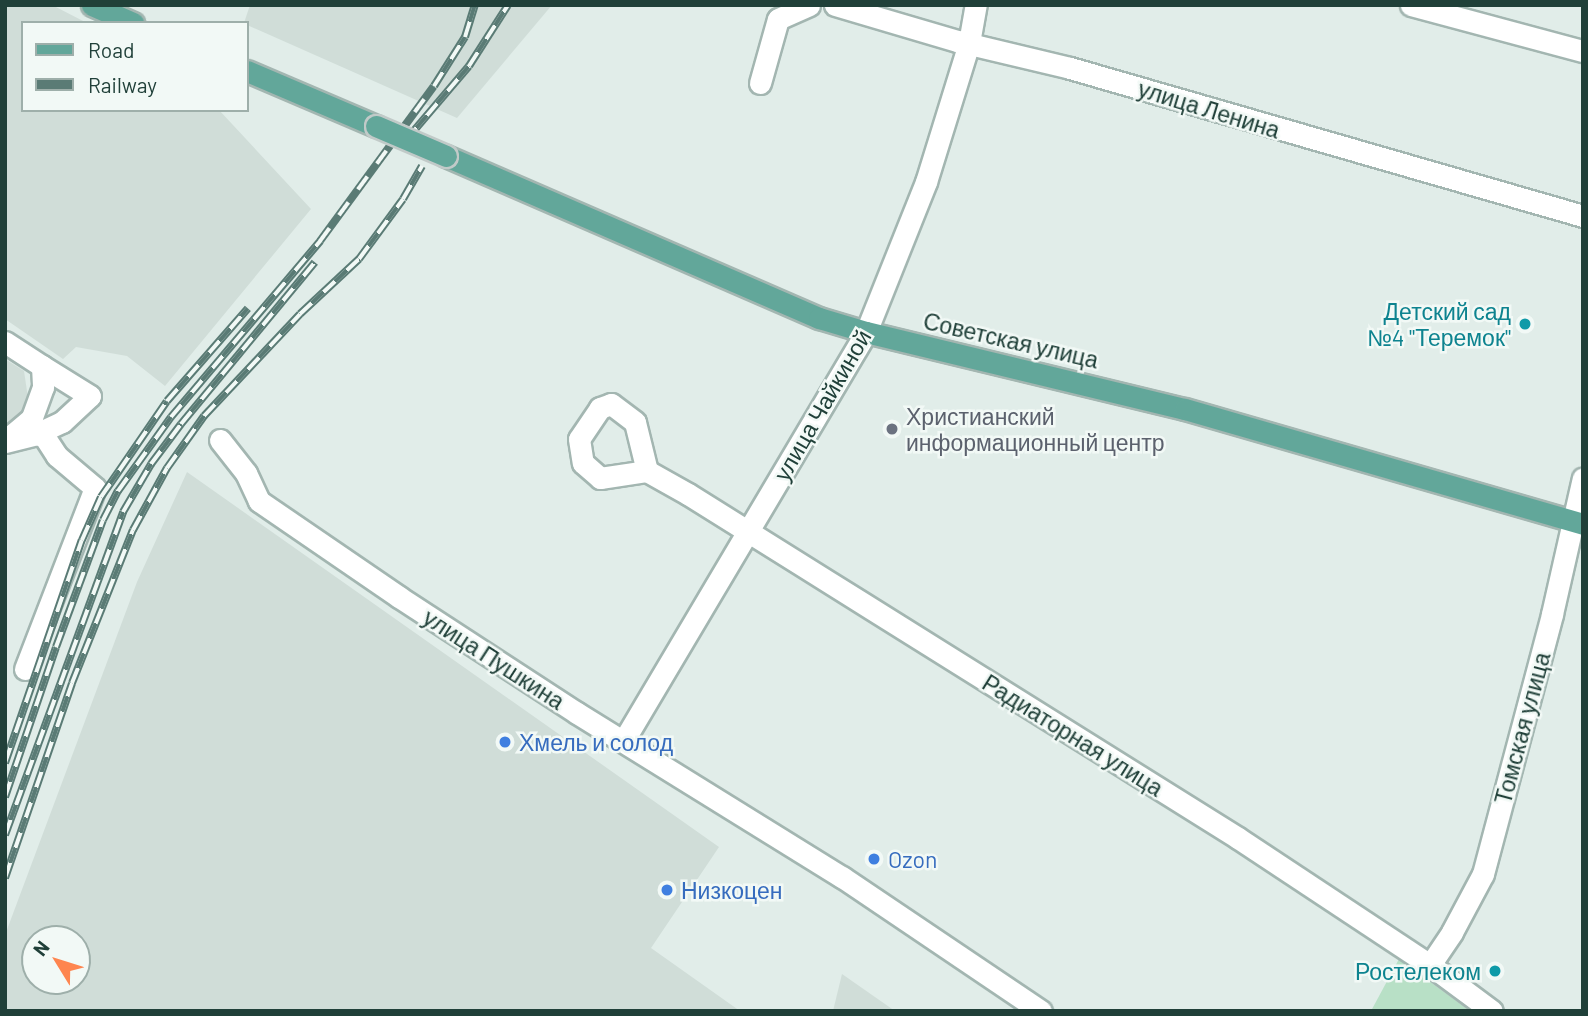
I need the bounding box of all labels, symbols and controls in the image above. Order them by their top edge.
legend [21,21,248,112]
text: Road [88,37,134,62]
text: Railway [88,72,157,97]
street label: улица Ленина [1135,74,1283,144]
place label: Детский сад №4 "Теремок" [1367,297,1511,351]
street label: Советская улица [921,306,1101,374]
marker: Детский сад №4 "Теремок" [1517,316,1533,332]
street label: улица Чайкиной [768,324,876,486]
place label: Христианский информационный центр [906,402,1165,456]
marker: Христианский информационный центр [884,421,900,437]
street label: улица Пушкина [418,603,570,715]
street label: Томская улица [1488,649,1556,807]
street label: Радиаторная улица [978,668,1168,802]
place label: Хмель и солод [519,728,673,756]
marker: Хмель и солод [497,734,513,750]
place label: Ozon [888,845,937,873]
marker: Ozon [866,851,882,867]
place label: Низкоцен [681,876,783,904]
marker: Низкоцен [659,882,675,898]
north arrow [21,925,91,995]
text: N [28,936,54,960]
place label: Ростелеком [1355,957,1481,985]
marker: Ростелеком [1487,963,1503,979]

